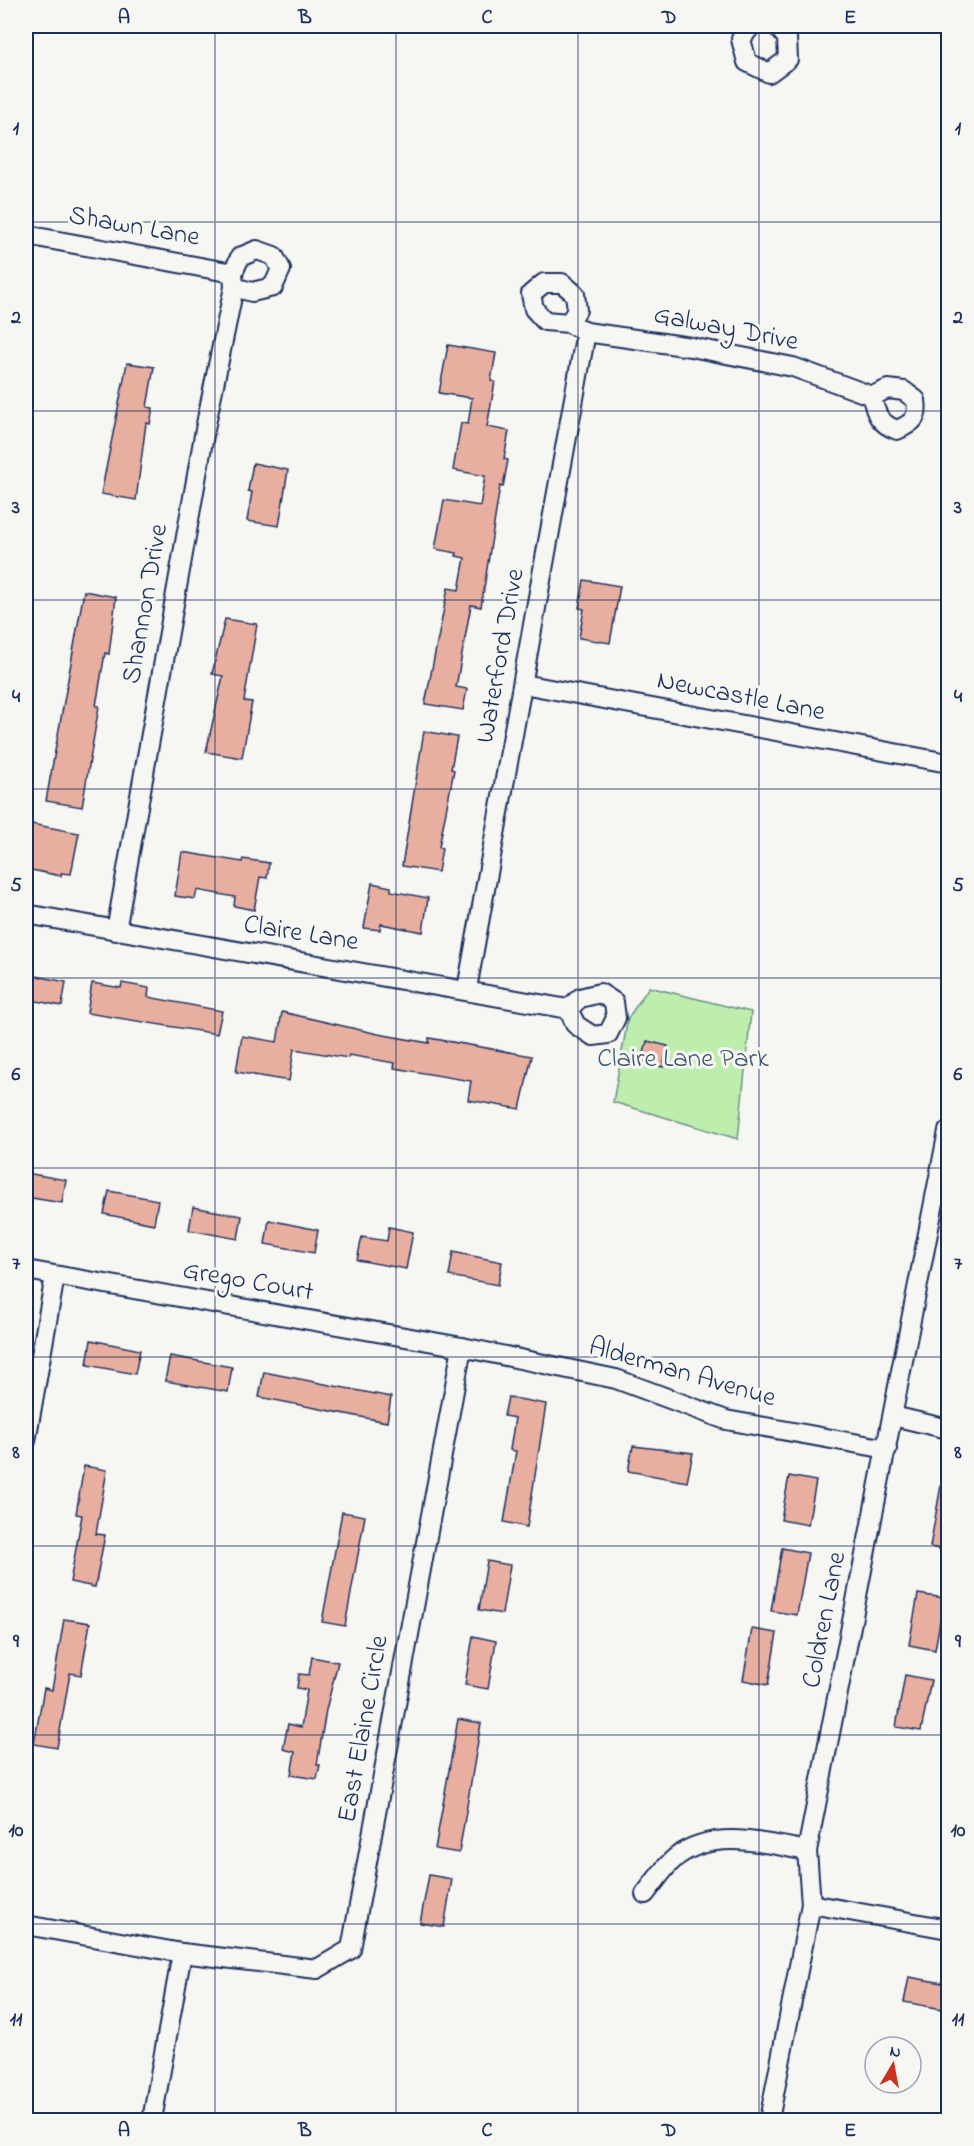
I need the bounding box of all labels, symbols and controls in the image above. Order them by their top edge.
text: A [118,4,130,33]
text: B [297,4,312,33]
text: C [482,4,493,33]
text: D [661,4,676,33]
text: E [844,4,856,33]
text: 1 [13,115,20,144]
text: 1 [955,115,962,144]
street label: Shawn Lane [65,196,204,258]
street label: Galway Drive [650,296,802,362]
text: 2 [10,304,21,333]
text: 2 [952,304,963,333]
text: 3 [11,494,20,523]
text: 3 [953,494,962,523]
street label: Shannon Drive [113,520,179,687]
street label: Waterford Drive [466,565,536,746]
street label: Newcastle Lane [654,662,829,733]
text: 4 [12,683,21,712]
text: 4 [954,683,963,712]
text: 5 [10,872,22,901]
text: 5 [952,872,964,901]
street label: Claire Lane [241,906,362,962]
park label: Claire Lane Park [597,1040,769,1079]
text: 6 [12,1061,21,1090]
text: 6 [954,1061,963,1090]
text: 7 [12,1250,21,1279]
text: 7 [954,1250,963,1279]
street label: Grego Court [180,1251,316,1313]
street label: Alderman Avenue [584,1328,781,1419]
text: 8 [11,1439,20,1468]
text: 8 [953,1439,962,1468]
street label: Coldren Lane [793,1548,858,1692]
text: 9 [12,1628,20,1657]
text: 9 [954,1628,962,1657]
street label: East Elaine Circle [328,1631,400,1826]
text: 10 [9,1817,24,1846]
text: 10 [951,1817,966,1846]
text: 11 [10,2006,23,2035]
text: 11 [952,2006,965,2035]
north arrow [863,2035,923,2095]
text: N [888,2039,903,2065]
text: A [118,2117,130,2146]
text: B [297,2117,312,2146]
text: C [482,2117,493,2146]
text: D [661,2117,676,2146]
text: E [844,2117,856,2146]

